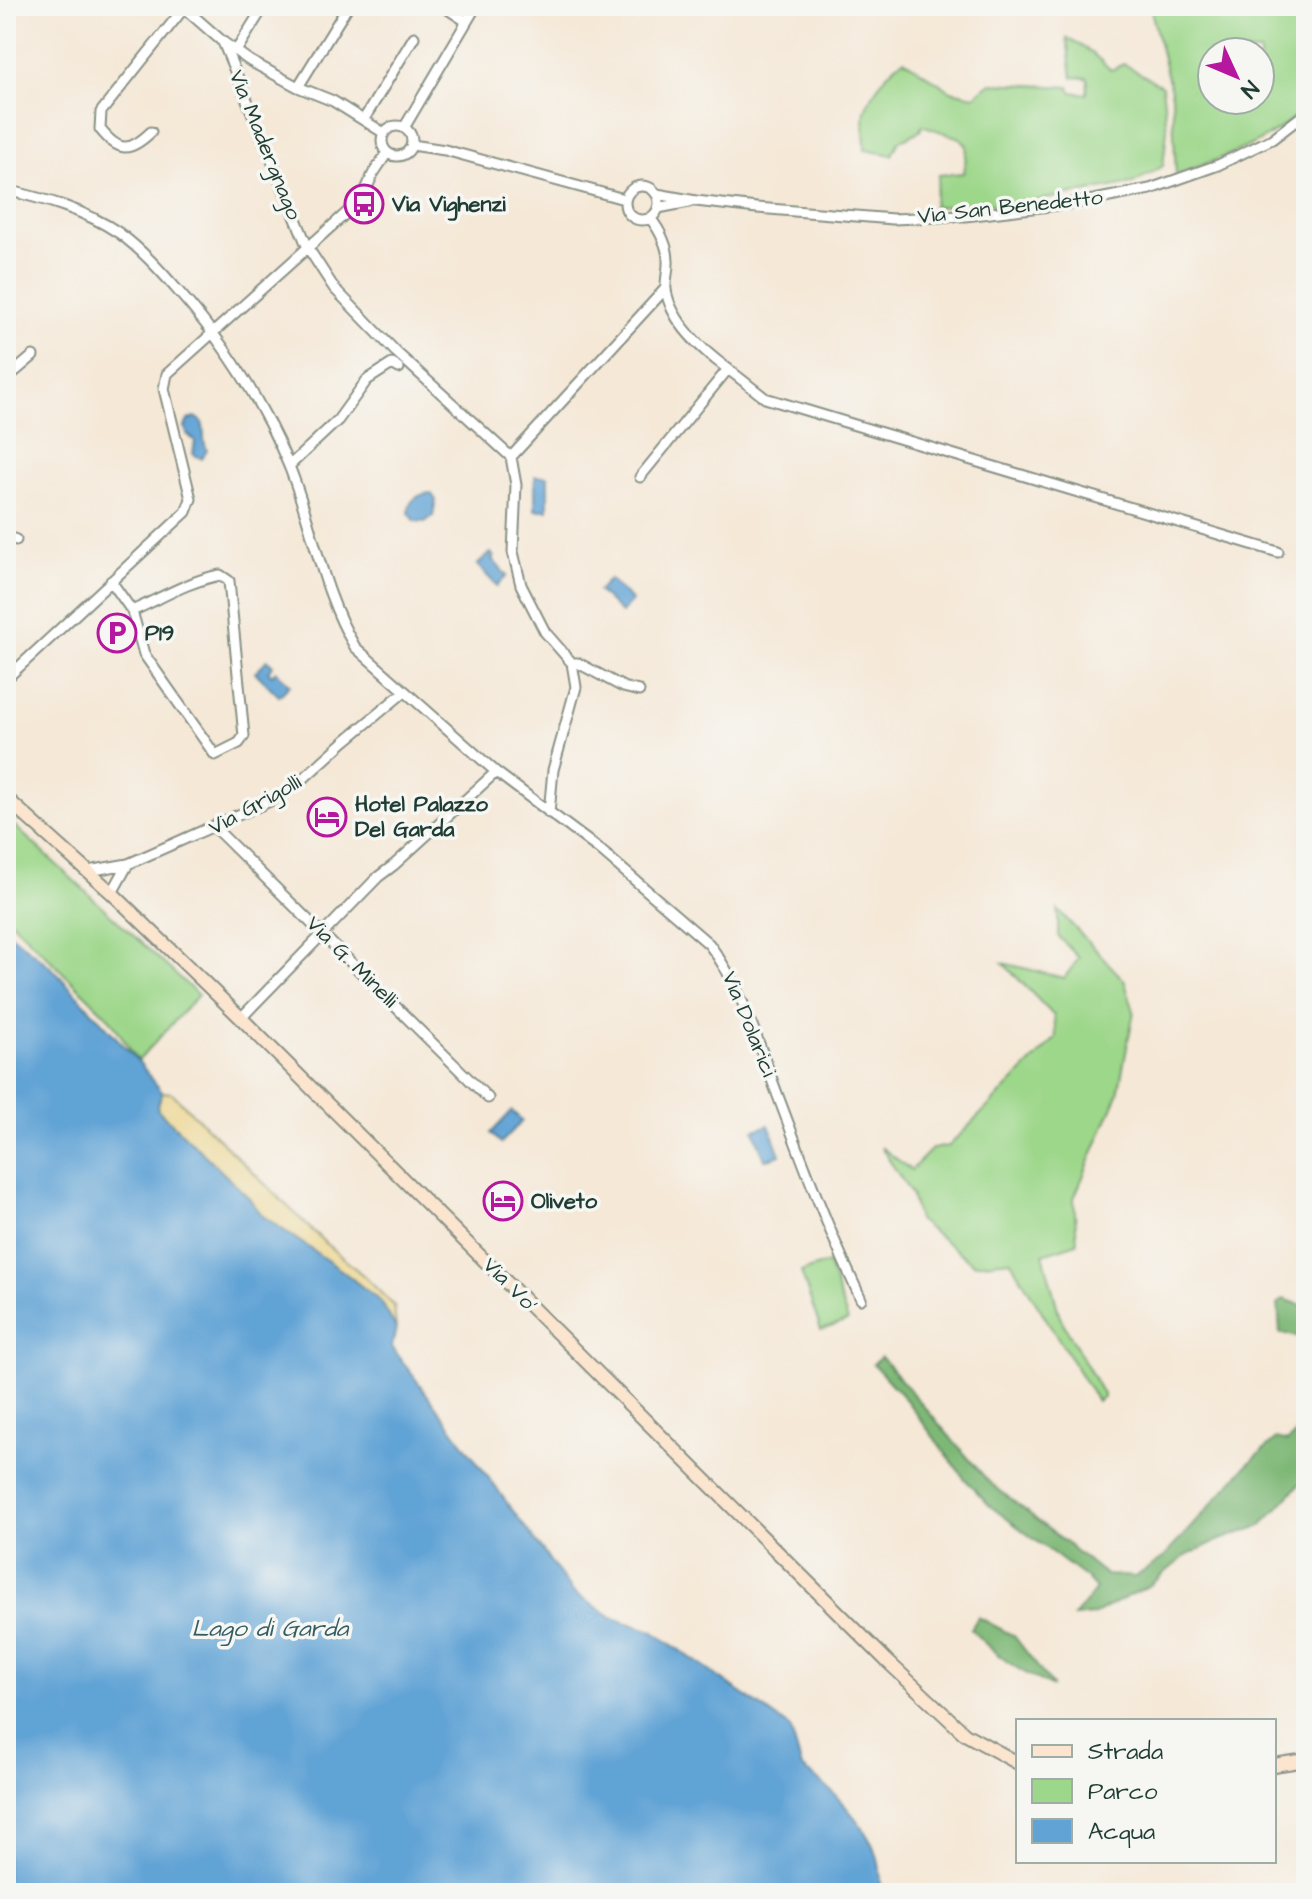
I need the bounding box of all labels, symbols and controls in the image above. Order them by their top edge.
north arrow [1196,36,1276,116]
street label: Via Madergnago [220,65,309,226]
text: N [1233,73,1265,105]
street label: Via San Benedetto [916,182,1105,232]
bus stop icon: Via Vighenzi [343,183,385,225]
place label: Via Vighenzi [391,189,506,221]
parking icon: P19 [96,612,138,654]
place label: P19 [145,618,174,649]
street label: Via Grigolli [203,767,308,844]
place label: Hotel Palazzo Del Garda [355,789,488,845]
hotel icon: Hotel Palazzo Del Garda [306,796,348,838]
street label: Via G. Minelli [299,909,405,1015]
street label: Via Dolarici [714,967,784,1081]
hotel icon: Oliveto [482,1180,524,1222]
place label: Oliveto [531,1186,598,1217]
street label: Via Vo' [475,1250,545,1320]
water label: Lago di Garda [192,1612,350,1647]
legend [1016,1719,1276,1863]
text: Strada [1088,1735,1163,1769]
text: Parco [1088,1775,1158,1809]
text: Acqua [1088,1815,1155,1849]

